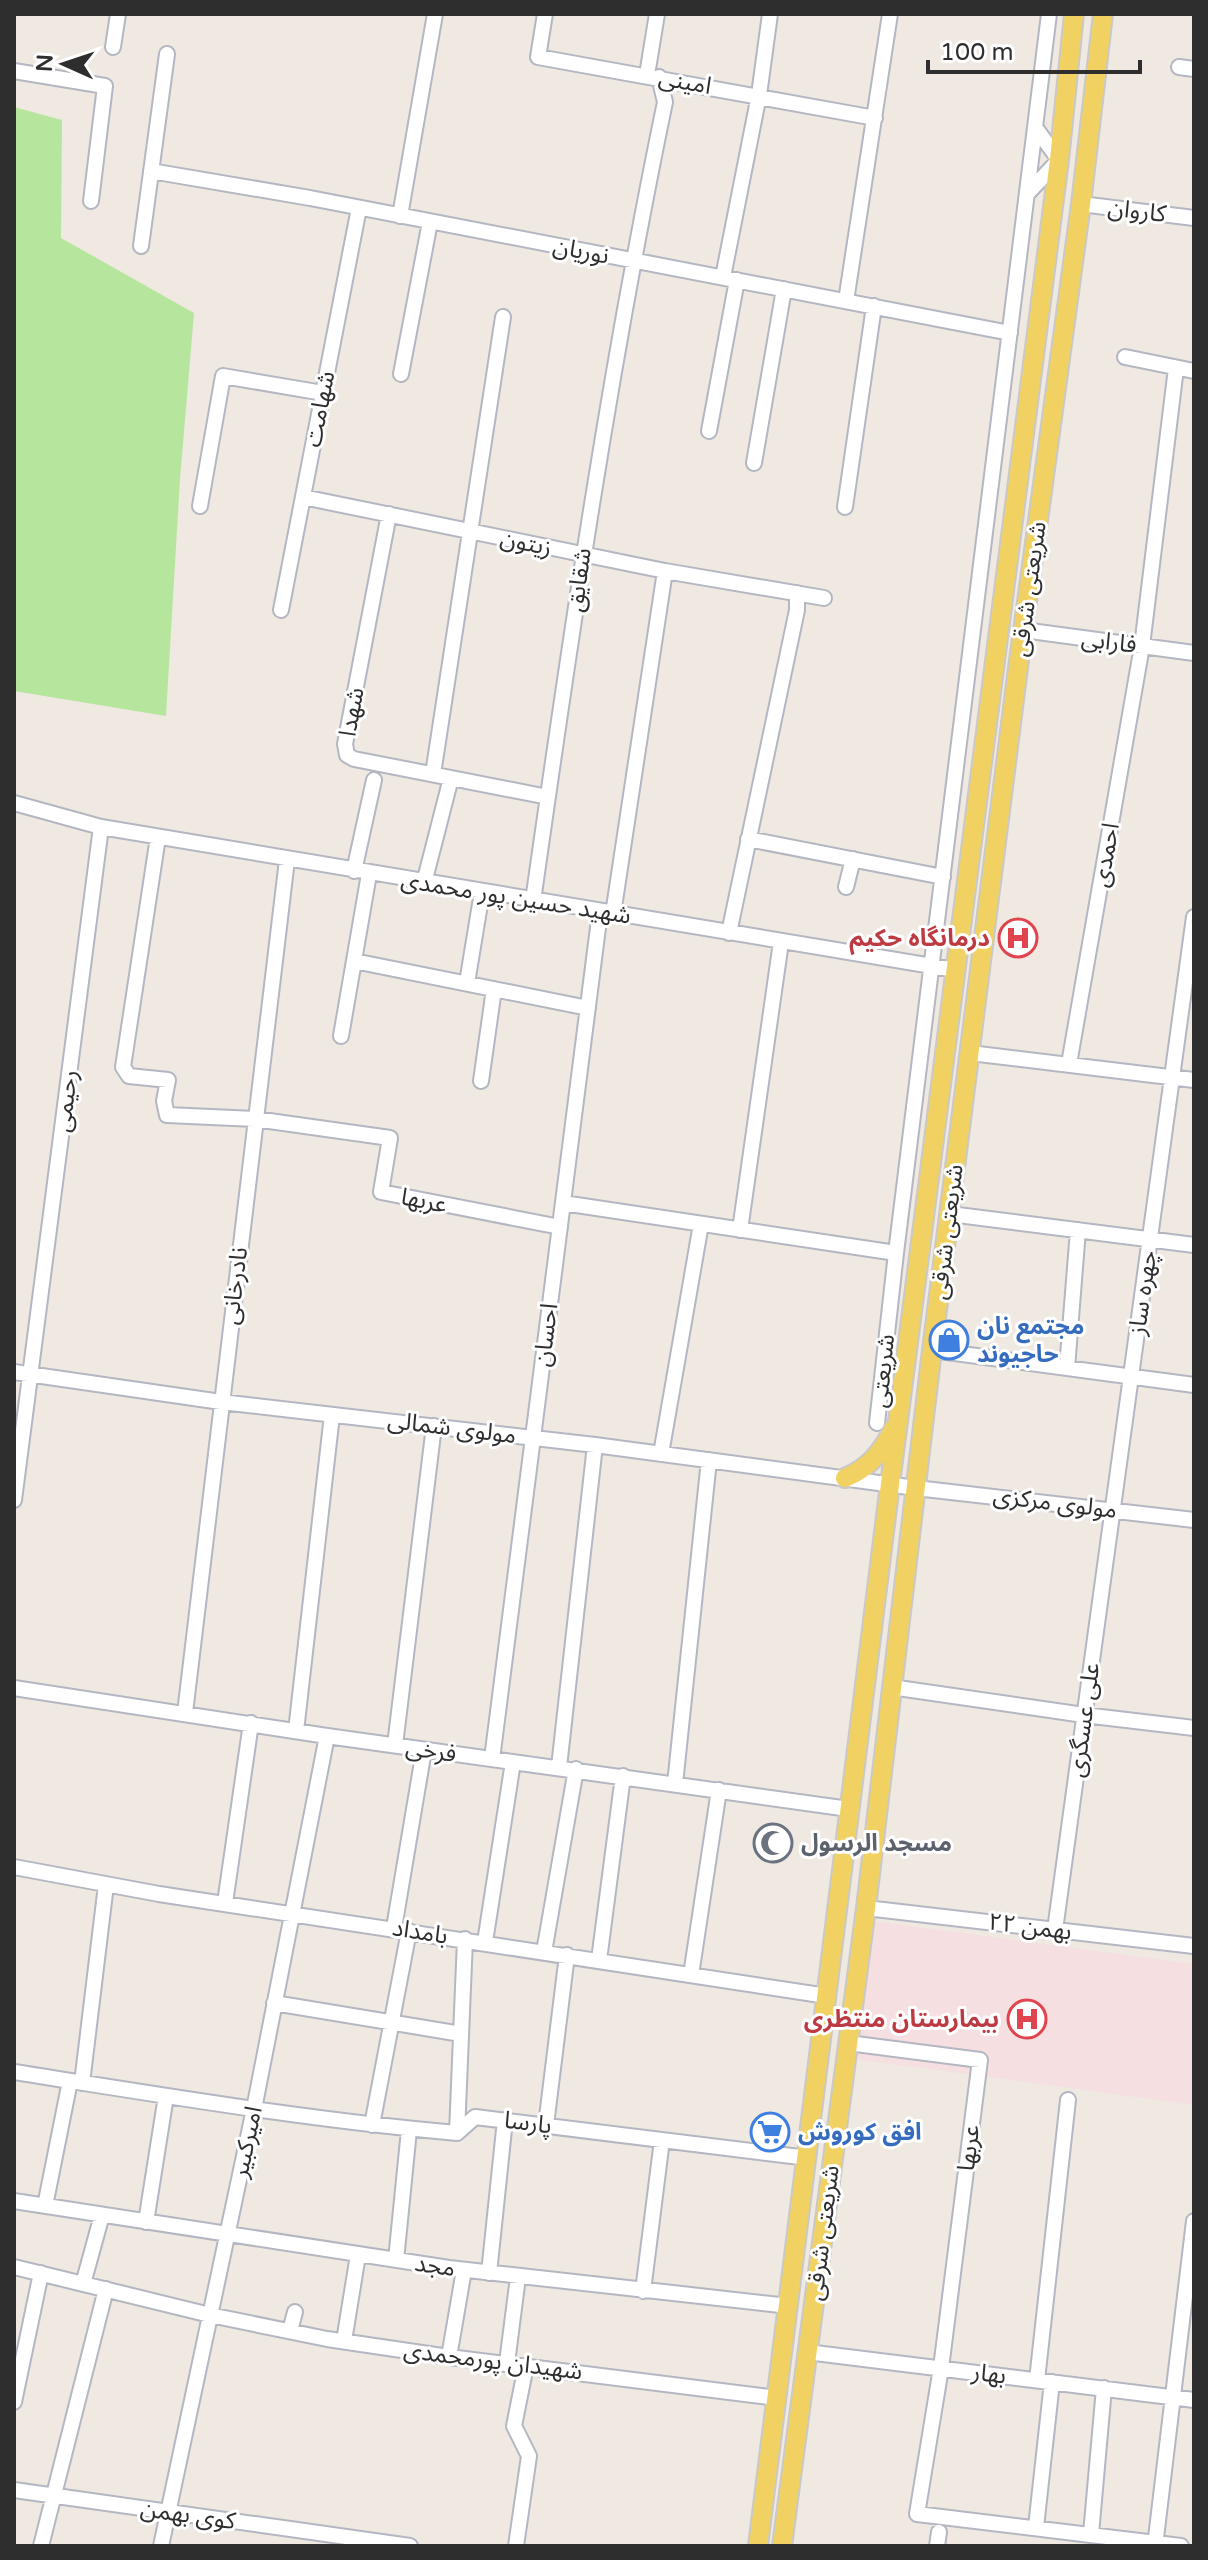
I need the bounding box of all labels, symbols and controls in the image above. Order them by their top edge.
north arrow [24,24,104,104]
scale bar [928,24,1140,74]
text: 100 m [940,38,1014,67]
text: N [32,54,58,73]
street label: امینی [656,63,714,101]
street label: کاروان [1106,193,1169,229]
street label: نوریان [551,231,611,271]
street label: شهامت [298,369,342,449]
street label: شریعتی شرقی [1005,520,1053,658]
street label: زیتون [498,523,554,563]
street label: شقایق [560,546,598,614]
street label: فارابی [1080,624,1138,660]
street label: شهدا [333,685,371,739]
street label: احمدی [1086,821,1126,889]
street label: شهید حسین پور محمدی [399,865,633,931]
hospital icon: درمانگاه حکیم [997,917,1039,959]
place label: درمانگاه حکیم [849,924,990,955]
street label: رحیمی [48,1068,84,1134]
street label: شریعتی شرقی [924,1163,970,1301]
street label: عربها [398,1182,450,1220]
street label: نادرخانی [216,1246,254,1326]
street label: چهره ساز [1123,1249,1163,1338]
street label: احسان [528,1302,564,1368]
place label: مجتمع نان حاجیوند [977,1312,1084,1369]
shop icon: مجتمع نان حاجیوند [928,1319,970,1361]
street label: شریعتی [865,1333,901,1409]
street label: مولوی شمالی [386,1406,518,1450]
street label: مولوی مرکزی [991,1481,1119,1525]
street label: علی عسگری [1062,1661,1106,1779]
street label: فرخی [404,1733,458,1769]
mosque icon: مسجد الرسول [752,1822,794,1864]
place label: مسجد الرسول [801,1829,952,1858]
street label: ۲۲ بهمن [987,1908,1073,1946]
street label: بامداد [390,1913,450,1951]
hospital icon: بیمارستان منتظری [1006,1998,1048,2040]
place label: بیمارستان منتظری [804,2005,999,2034]
street label: امیرکبیر [225,2104,269,2181]
street label: پارسا [502,2106,554,2141]
supermarket icon: افق کوروش [749,2111,791,2153]
place label: افق کوروش [798,2118,922,2147]
street label: عربها [952,2123,986,2173]
street label: شریعتی شرقی [800,2164,846,2302]
street label: مجد [413,2249,457,2283]
street label: شهیدان پورمحمدی [402,2336,584,2387]
street label: بهار [969,2357,1008,2390]
street label: کوی بهمن [139,2494,239,2536]

